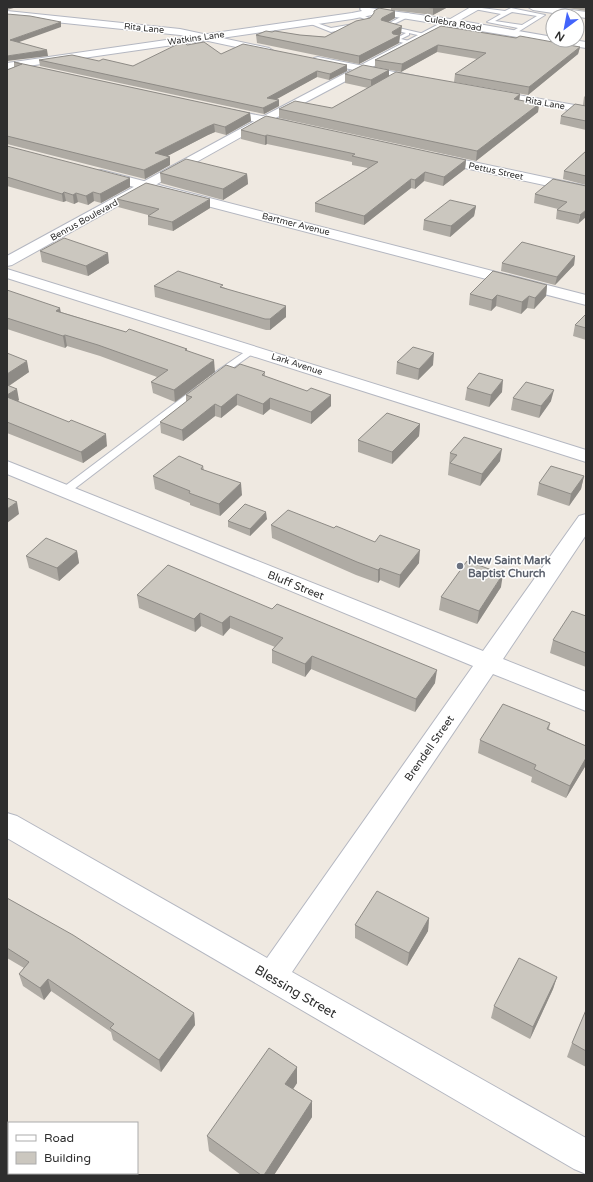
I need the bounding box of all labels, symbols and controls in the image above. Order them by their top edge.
north arrow [545,8,585,48]
street label: Culebra Road [423,13,482,34]
street label: Rita Lane [123,21,165,36]
text: N [553,28,567,44]
street label: Watkins Lane [167,29,225,48]
street label: Rita Lane [524,95,566,112]
street label: Pettus Street [467,160,525,183]
street label: Benrus Boulevard [49,197,120,244]
street label: Bartmer Avenue [261,211,331,238]
street label: Lark Avenue [270,351,324,378]
place label: New Saint Mark Baptist Church [468,554,551,581]
marker: New Saint Mark Baptist Church [455,561,465,571]
street label: Bluff Street [266,568,326,603]
street label: Brendell Street [402,713,457,784]
street label: Blessing Street [252,962,339,1022]
legend [8,1122,138,1174]
text: Road [44,1131,74,1145]
text: Building [44,1151,91,1165]

